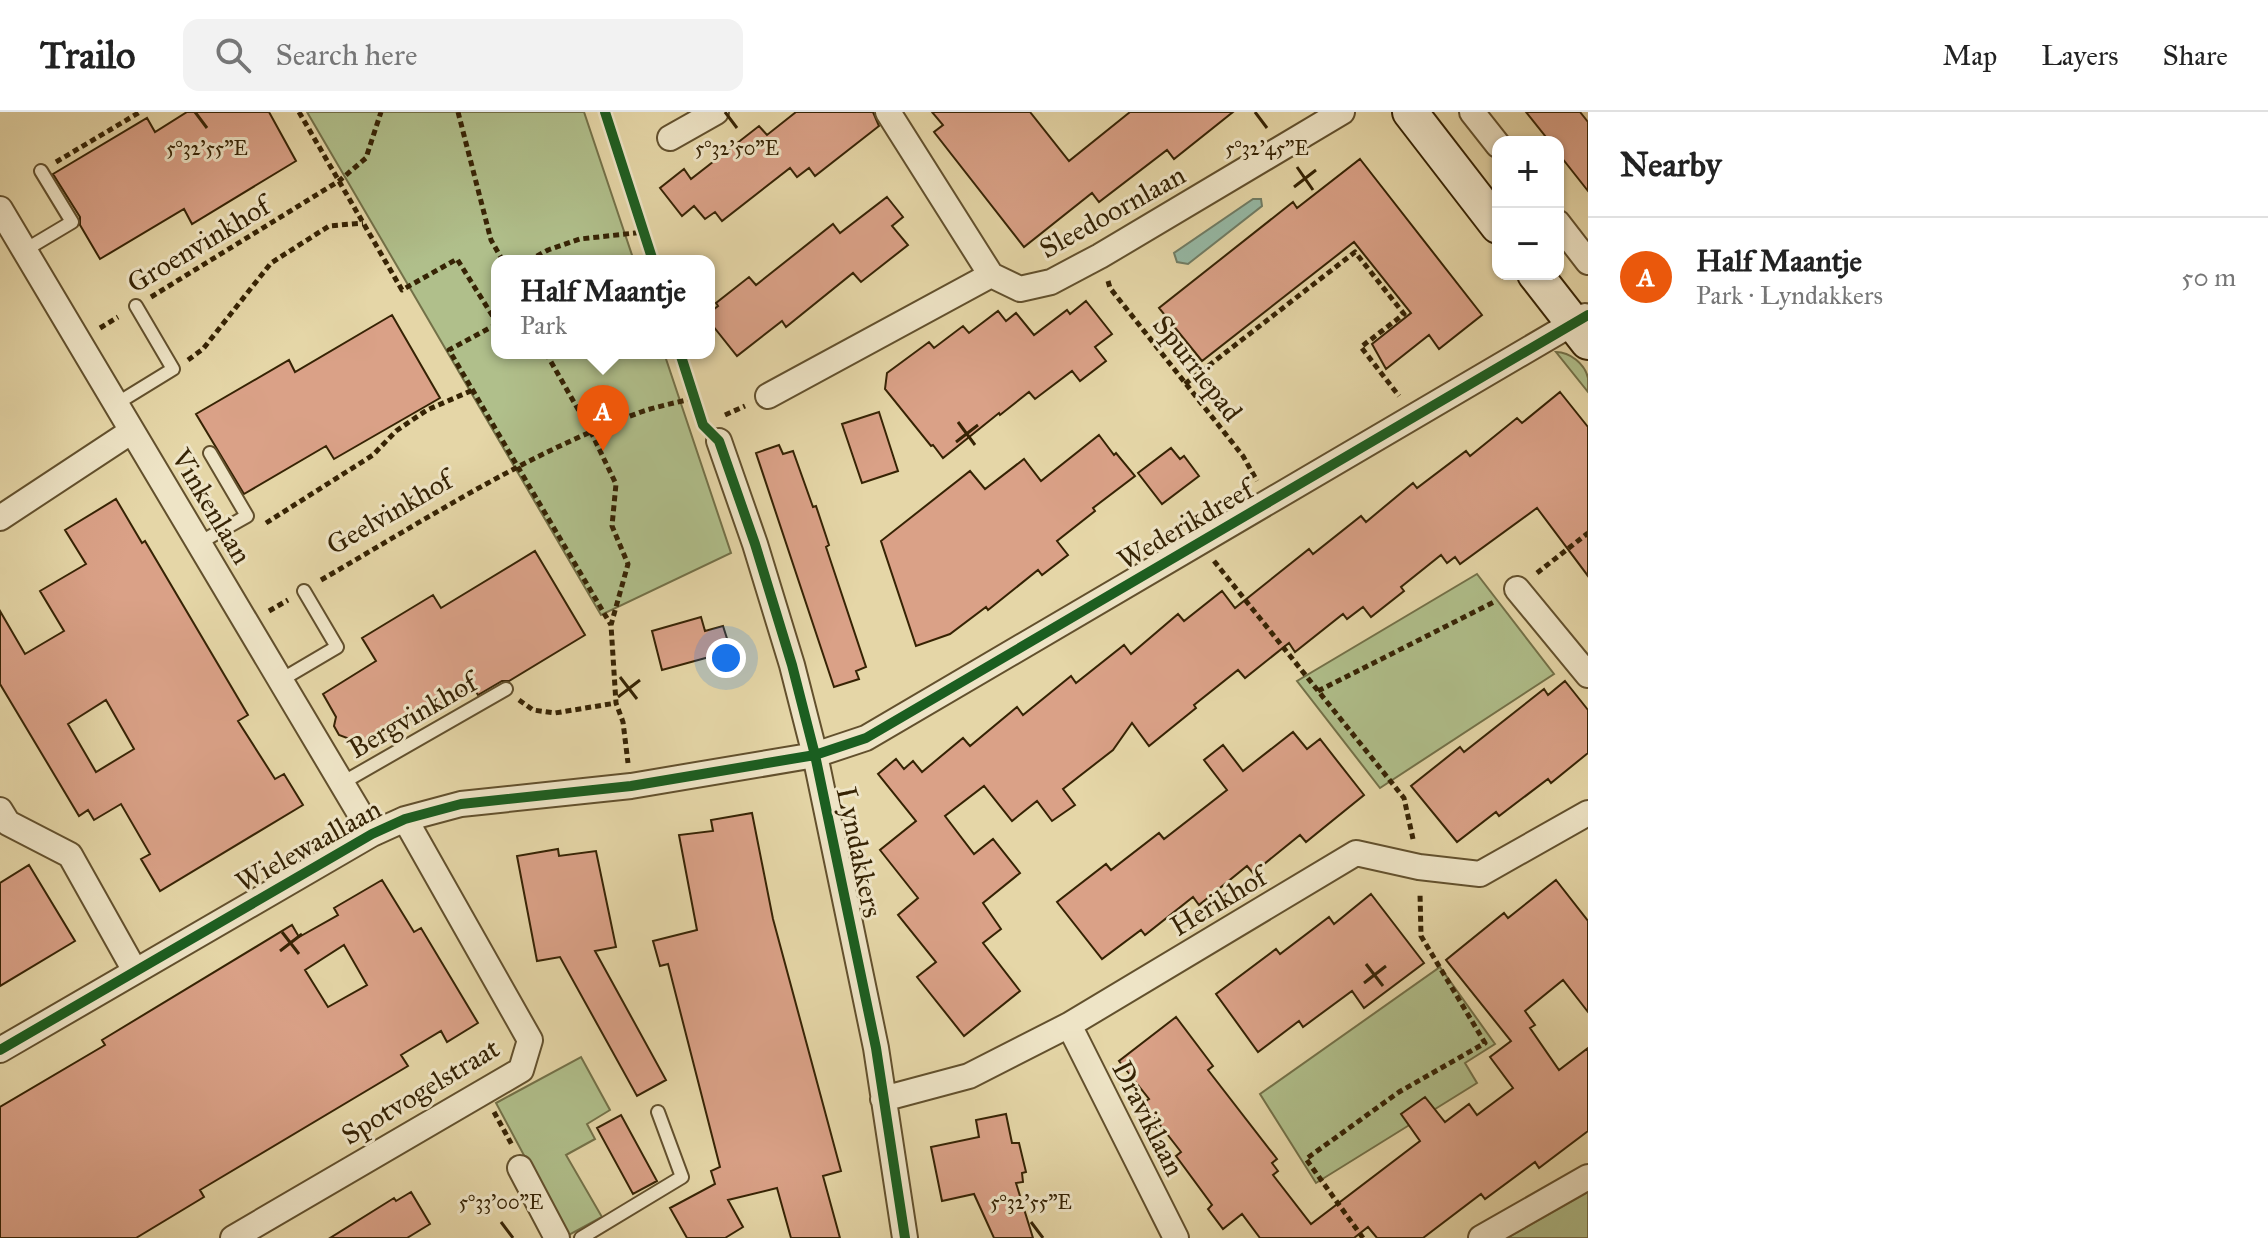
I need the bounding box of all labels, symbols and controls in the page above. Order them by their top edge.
search box [183,19,743,91]
text: Trailo [40,32,135,78]
icon: search [211,33,255,77]
text: Search here [275,37,417,73]
text: Map [1942,38,1997,73]
text: Layers [2041,38,2119,73]
text: Share [2163,38,2228,73]
text: 5°32'55"E [166,136,248,160]
text: 5°32'50"E [695,136,779,160]
text: 5°32'45"E [1225,136,1309,160]
map controls [1492,136,1564,280]
button: + [1492,136,1564,208]
text: Nearby [1620,144,1722,185]
street label: Sleedoornlaan [1033,157,1191,266]
street label: Groenvinkhof [121,186,280,301]
button: − [1492,208,1564,280]
text: Half Maantje [1696,243,1862,279]
popup [491,255,715,359]
text: A [1637,261,1655,293]
text: 50 m [2181,261,2236,293]
text: Half Maantje [520,273,686,309]
text: Park · Lyndakkers [1696,279,1883,311]
street label: Spurriepad [1145,308,1250,428]
text: Park [520,309,567,341]
pin: A [577,385,629,451]
street label: Vinkenlaan [163,441,260,570]
street label: Geelvinkhof [320,460,462,562]
street label: Wederikdreef [1111,469,1263,577]
your location [706,638,746,678]
street label: Bergvinkhof [342,662,487,766]
street label: Lyndakkers [829,784,890,921]
street label: Wielewaallaan [229,791,387,900]
street label: Herikhof [1164,857,1277,944]
street label: Spotvogelstraat [335,1030,506,1152]
street label: Draviklaan [1105,1055,1192,1182]
text: 5°33'00"E [459,1190,543,1214]
text: 5°32'55"E [990,1190,1072,1214]

